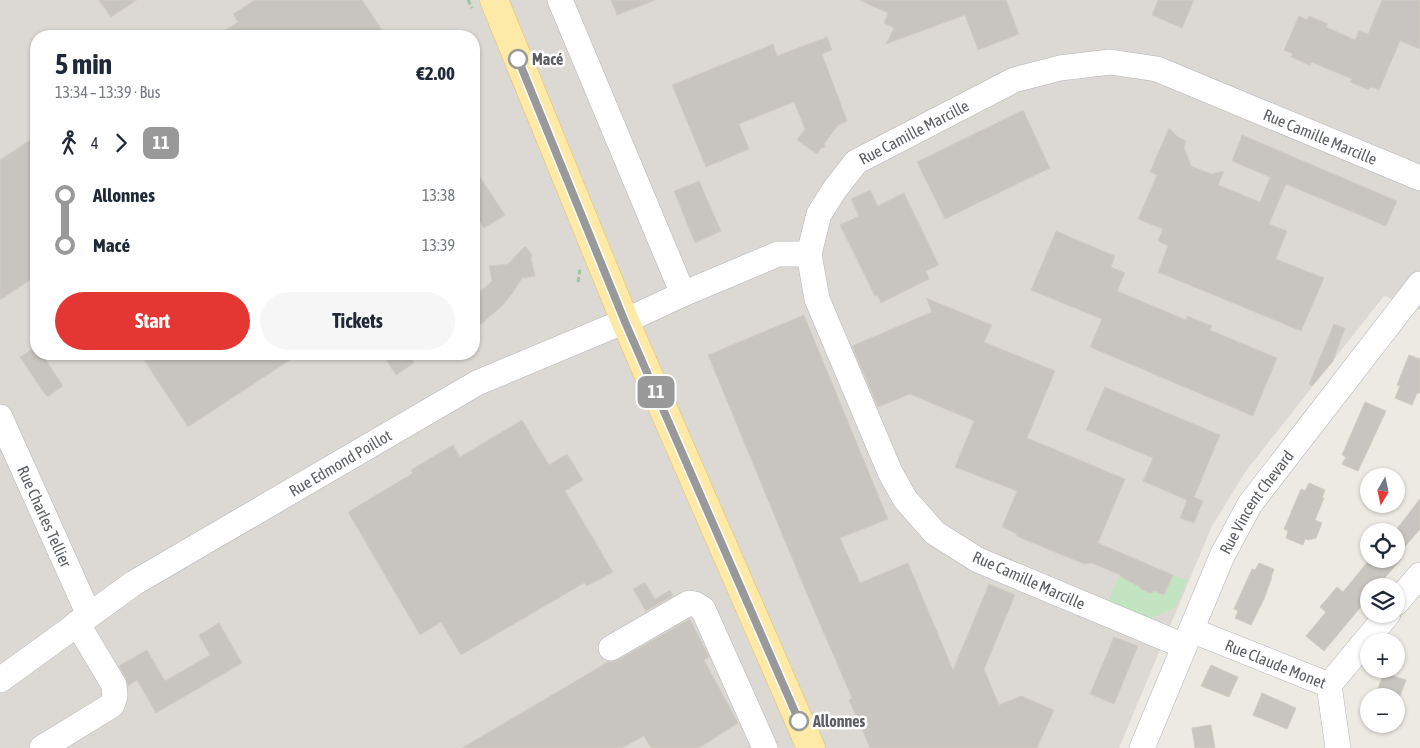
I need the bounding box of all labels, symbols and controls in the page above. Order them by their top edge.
text: 5 min [55,48,112,80]
marker: Macé [508,49,528,69]
place label: Macé [532,50,563,68]
text: €2.00 [416,62,455,84]
text: 13:34 – 13:39 · Bus [55,83,160,101]
street label: Rue Camille Marcille [856,96,972,168]
street label: Rue Camille Marcille [1261,105,1380,168]
icon: walk [55,129,83,157]
icon: forward [107,129,135,157]
text: 11 [153,132,169,153]
text: 4 [91,134,99,152]
text: Allonnes [93,184,155,206]
text: 13:38 [422,186,455,204]
text: Macé [93,234,130,256]
text: 13:39 [422,236,455,254]
button: Start [55,292,250,350]
button: Tickets [260,292,455,350]
line badge: 11 [634,376,678,408]
text: 11 [648,381,664,402]
street label: Rue Edmond Poillot [286,426,395,500]
street label: Rue Vincent Chevard [1216,447,1297,557]
street label: Rue Charles Tellier [14,463,75,570]
north arrow [1360,468,1405,512]
map controls [1360,468,1405,733]
button: locate [1360,523,1405,568]
street label: Rue Camille Marcille [970,547,1088,613]
button: layers [1360,578,1405,623]
button: + [1360,633,1405,678]
street label: Rue Claude Monet [1223,636,1329,692]
button: − [1360,688,1405,733]
marker: Allonnes [789,711,809,731]
place label: Allonnes [812,712,865,730]

